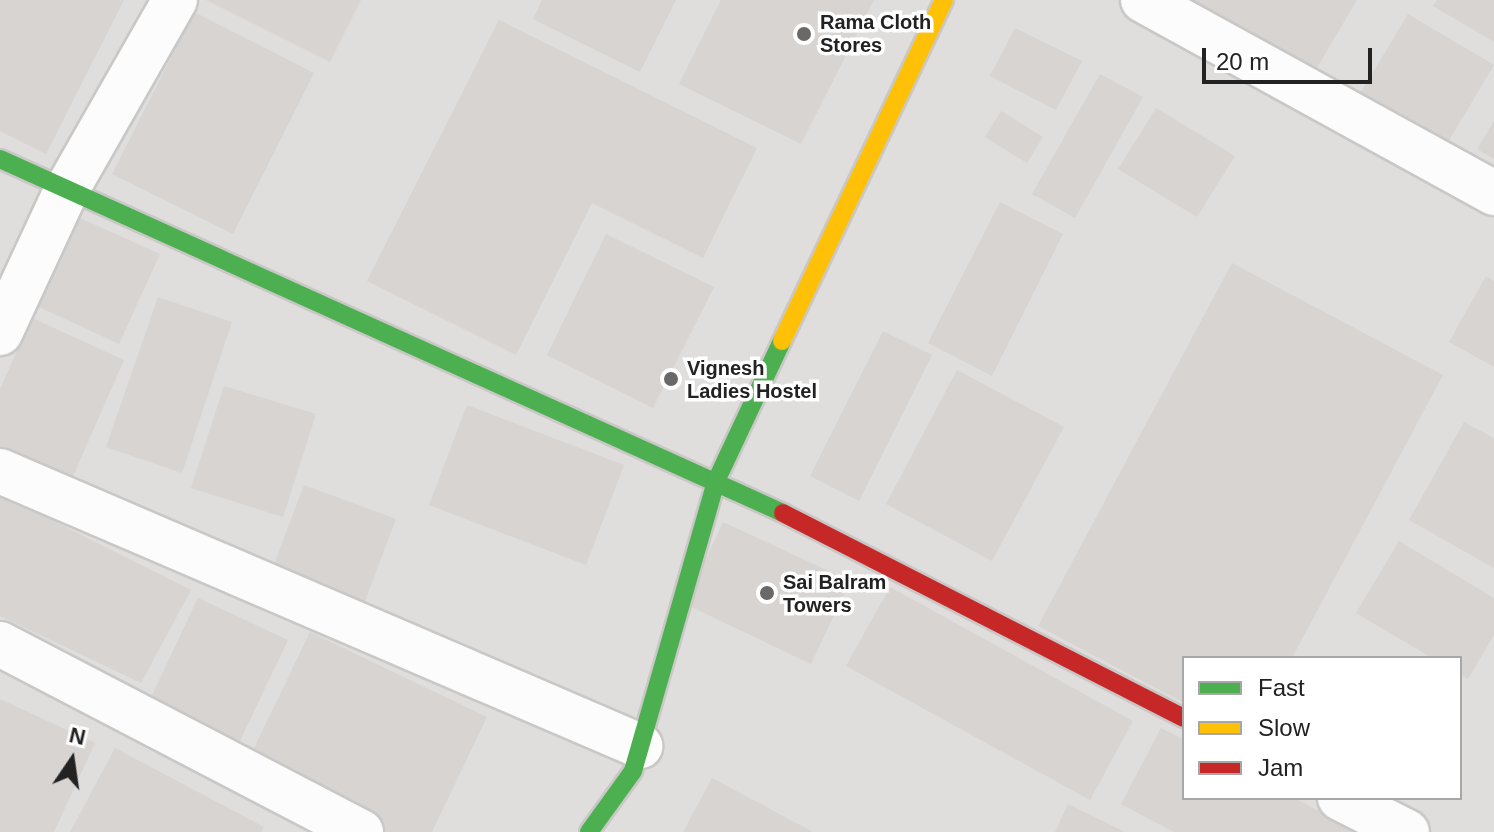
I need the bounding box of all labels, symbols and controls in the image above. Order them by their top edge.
place label: Rama Cloth Stores [820,10,931,57]
marker: Rama Cloth Stores [795,25,813,43]
scale bar [1206,32,1376,82]
text: 20 m [1216,48,1269,75]
place label: Vignesh Ladies Hostel [687,356,817,403]
marker: Vignesh Ladies Hostel [662,370,680,388]
place label: Sai Balram Towers [783,570,886,617]
marker: Sai Balram Towers [758,584,776,602]
legend [1182,656,1462,800]
text: Fast [1258,674,1305,701]
text: Slow [1258,714,1310,741]
north arrow [32,720,112,800]
text: N [67,722,88,750]
text: Jam [1258,754,1303,781]

